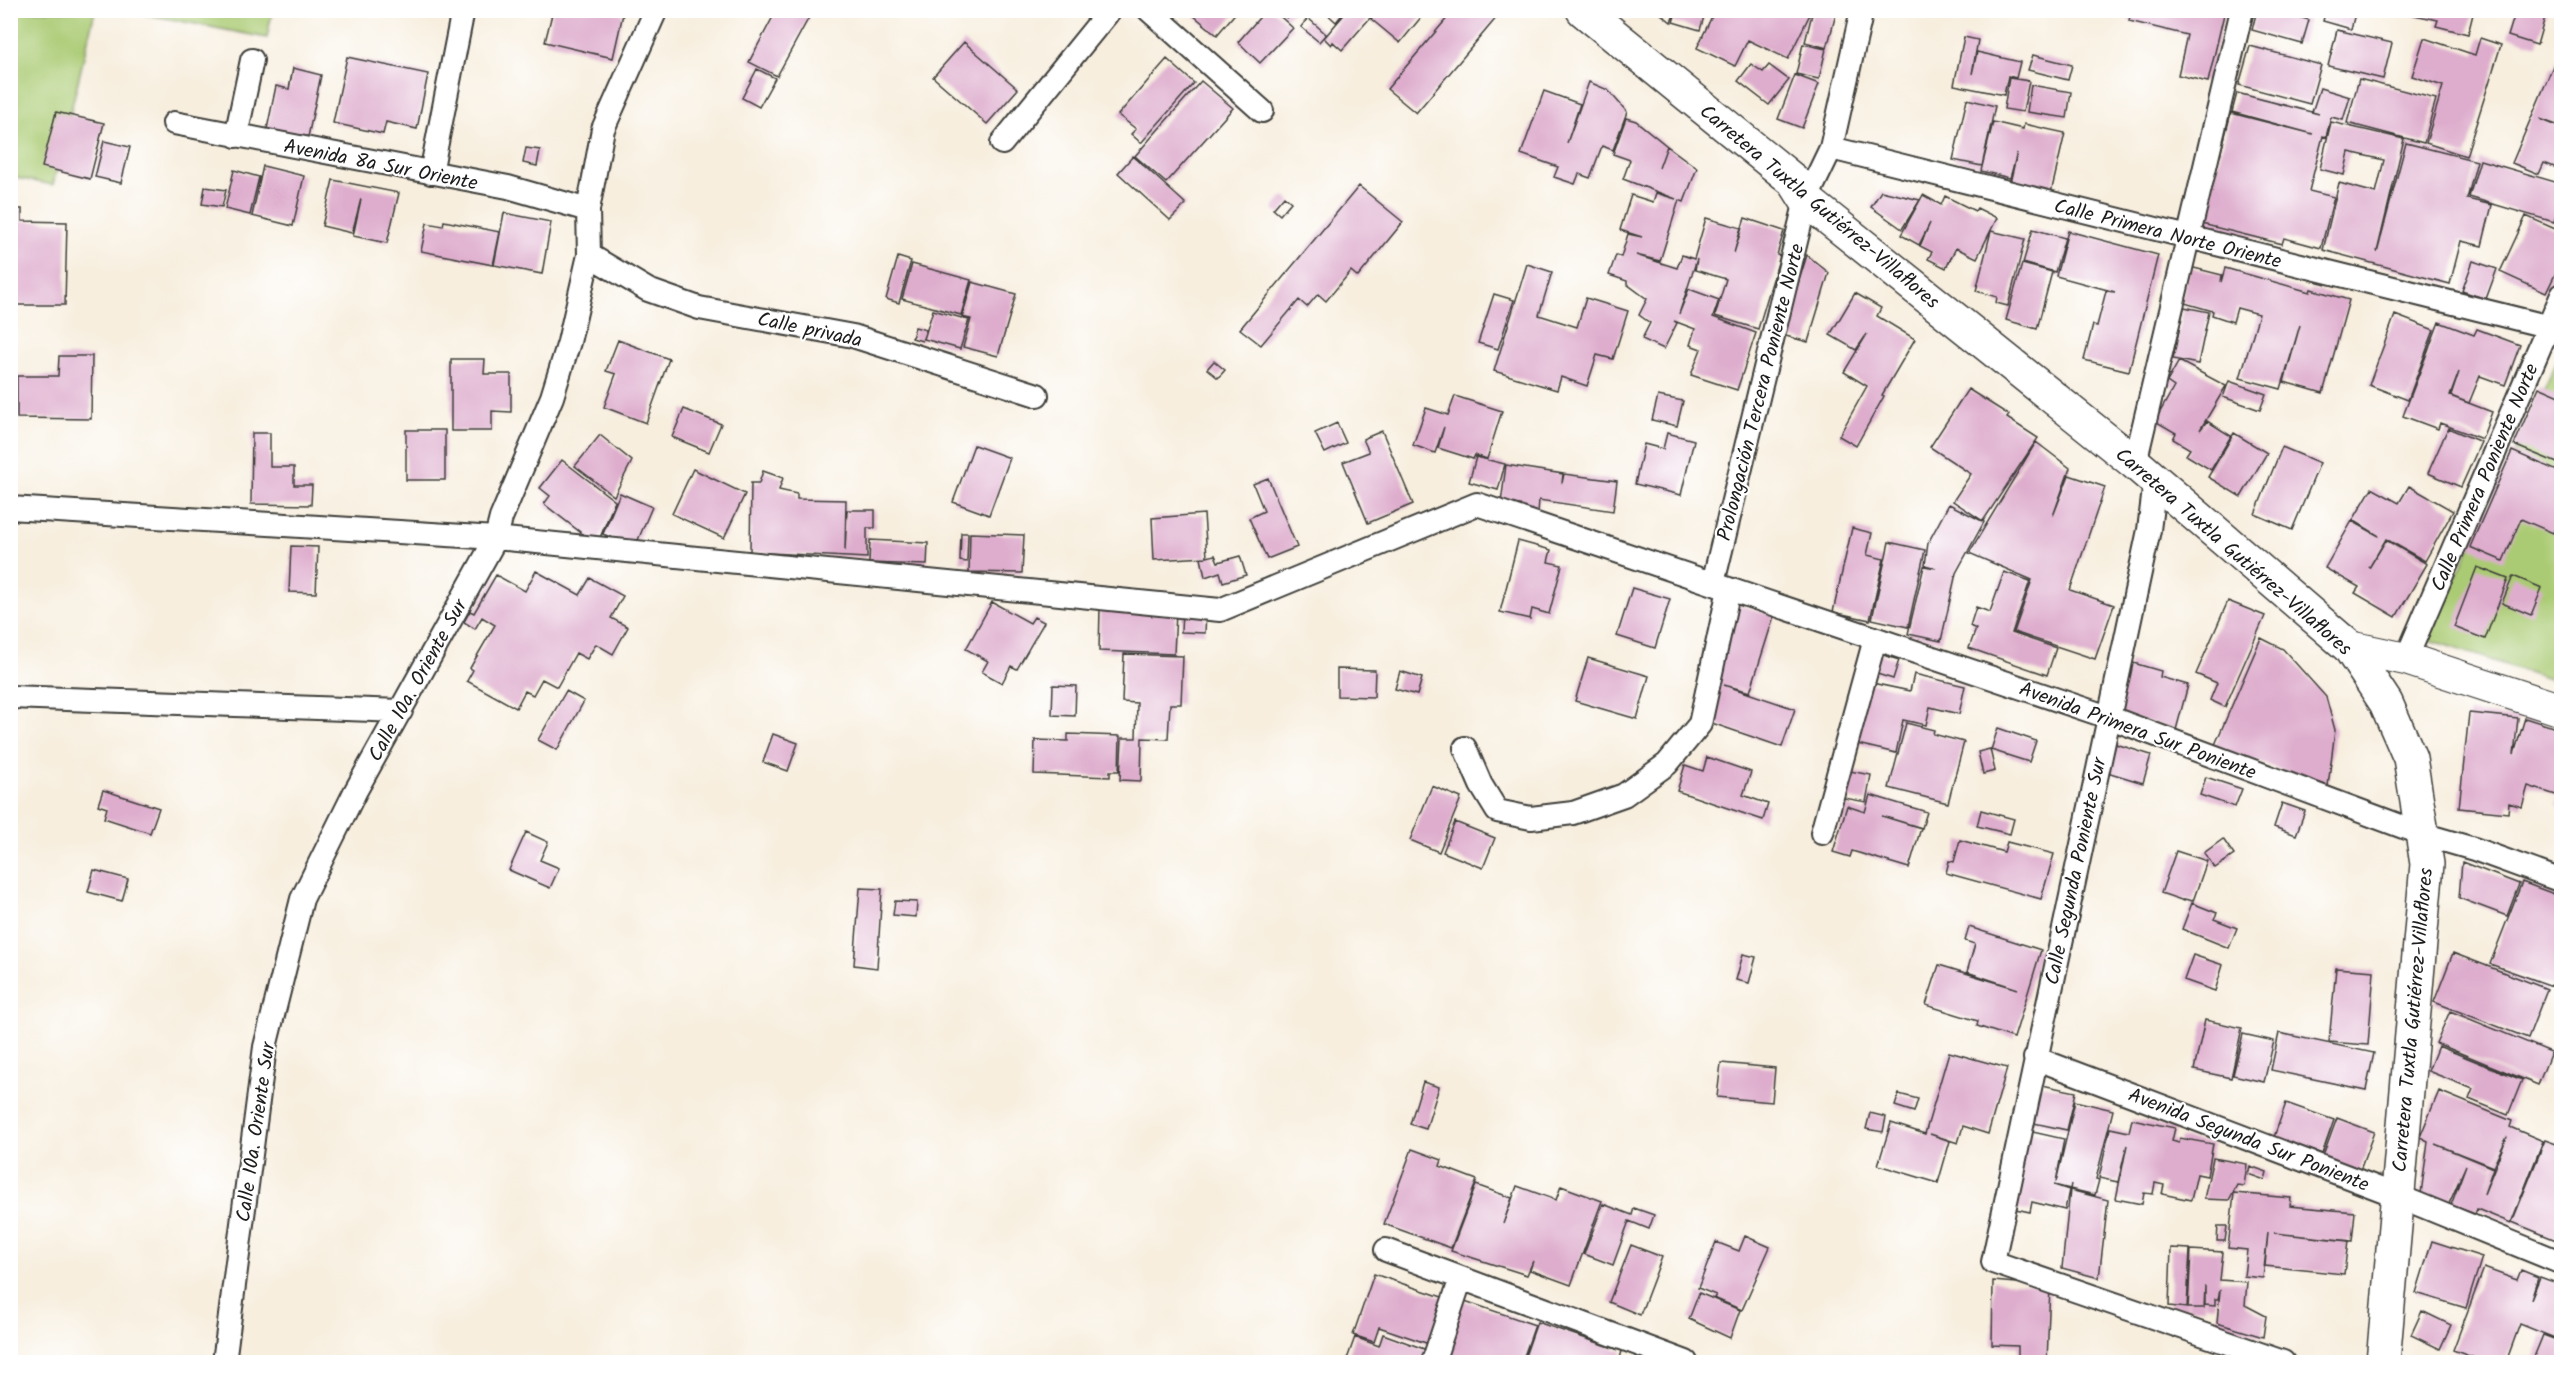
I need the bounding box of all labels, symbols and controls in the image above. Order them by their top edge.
street label: Carretera Tuxtla Gutiérrez-Villaflores [1692,97,1946,318]
street label: Avenida 8a Sur Oriente [281,131,480,200]
street label: Calle Primera Norte Oriente [2050,191,2285,279]
street label: Prolongación Tercera Poniente Norte [1709,240,1814,545]
street label: Calle privada [754,304,865,358]
street label: Calle Primera Poniente Norte [2423,359,2548,597]
street label: Carretera Tuxtla Gutiérrez-Villaflores [2107,440,2359,665]
street label: Calle 10a. Oriente Sur [361,593,477,768]
street label: Avenida Primera Sur Poniente [2014,674,2260,790]
street label: Calle Segunda Poniente Sur [2037,753,2117,988]
street label: Carretera Tuxtla Gutiérrez-Villaflores [2385,866,2443,1174]
street label: Calle 10a. Oriente Sur [229,1039,286,1224]
street label: Avenida Segunda Sur Poniente [2123,1080,2373,1202]

